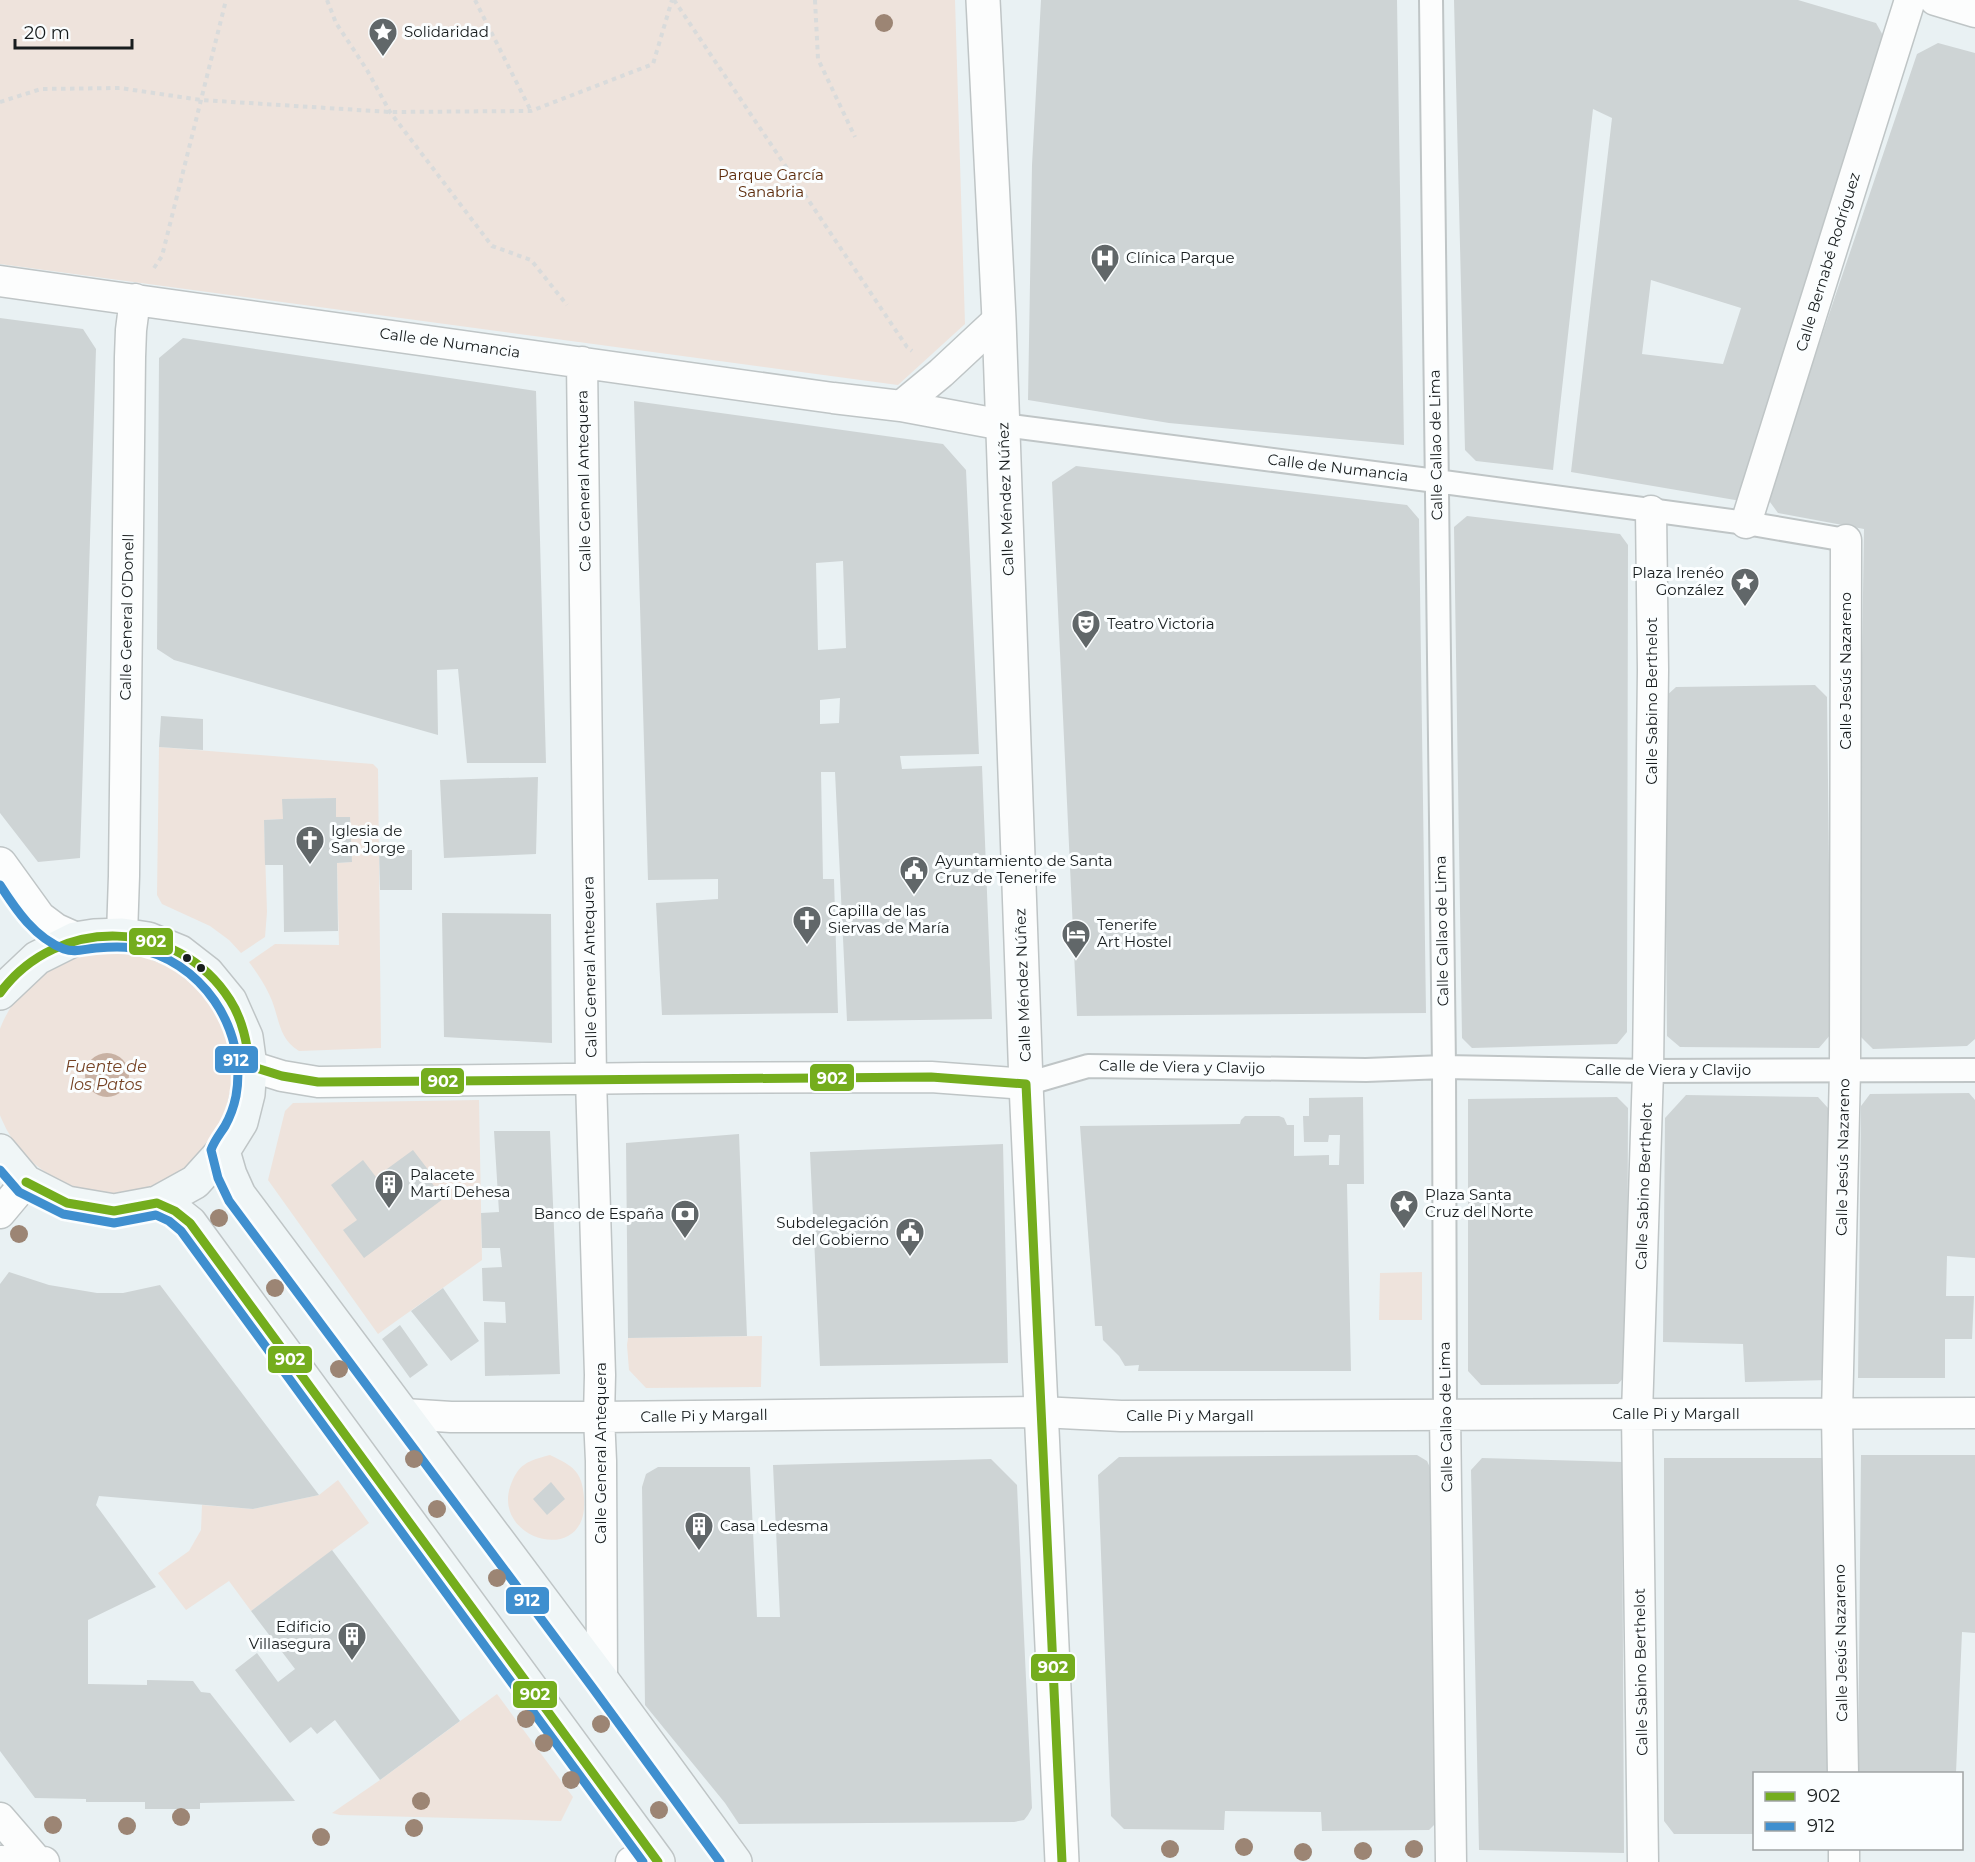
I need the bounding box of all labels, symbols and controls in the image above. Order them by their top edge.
scale bar [15,12,132,50]
place icon: Solidaridad [367,16,399,58]
text: 20 m [24,22,70,44]
place label: Solidaridad [404,22,489,41]
park label: Parque García Sanabria [718,165,824,201]
street label: Calle Bernabé Rodríguez [1791,170,1864,354]
hospital icon: Clínica Parque [1089,242,1121,284]
place label: Clínica Parque [1126,248,1235,267]
street label: Calle de Numancia [378,323,522,362]
street label: Calle Callao de Lima [1425,369,1446,521]
street label: Calle General Antequera [572,390,595,572]
street label: Calle Méndez Núñez [993,422,1018,576]
street label: Calle de Numancia [1266,449,1410,486]
street label: Calle General O'Donell [116,533,137,701]
place label: Plaza Irenéo González [1632,563,1724,599]
place icon: Plaza Irenéo González [1729,566,1761,608]
street label: Calle Jesús Nazareno [1836,592,1855,750]
theatre icon: Teatro Victoria [1070,608,1102,650]
place label: Teatro Victoria [1107,614,1215,633]
street label: Calle Sabino Berthelot [1642,617,1661,785]
place label: Iglesia de San Jorge [331,821,405,857]
church icon: Iglesia de San Jorge [294,824,326,866]
place label: Ayuntamiento de Santa Cruz de Tenerife [935,851,1113,887]
public building icon: Ayuntamiento de Santa Cruz de Tenerife [898,854,930,896]
street label: Calle Callao de Lima [1431,855,1452,1007]
street label: Calle General Antequera [578,876,601,1058]
place label: Capilla de las Siervas de María [828,901,950,937]
church icon: Capilla de las Siervas de María [791,904,823,946]
street label: Calle Méndez Núñez [1010,908,1035,1062]
place label: Tenerife Art Hostel [1097,915,1172,951]
hotel icon: Tenerife Art Hostel [1060,918,1092,960]
line badge: 902 [128,927,174,956]
text: 902 [136,932,166,951]
unlabelled marker [181,952,193,964]
unlabelled marker [195,962,207,974]
line badge: 912 [214,1045,259,1074]
text: 912 [223,1051,249,1070]
street label: Calle de Viera y Clavijo [1099,1056,1265,1077]
water label: Fuente de los Patos [65,1057,147,1094]
street label: Calle de Viera y Clavijo [1585,1060,1751,1079]
line badge: 902 [809,1063,855,1092]
line badge: 902 [420,1067,465,1095]
text: 902 [817,1069,847,1088]
text: 902 [428,1072,458,1091]
street label: Calle Jesús Nazareno [1832,1078,1853,1236]
street label: Calle Sabino Berthelot [1631,1102,1656,1270]
place label: Palacete Martí Dehesa [410,1165,510,1201]
building icon: Palacete Martí Dehesa [373,1168,405,1210]
place label: Plaza Santa Cruz del Norte [1425,1185,1533,1221]
place icon: Plaza Santa Cruz del Norte [1388,1188,1420,1230]
bank icon: Banco de España [669,1198,701,1240]
place label: Banco de España [534,1204,664,1223]
place label: Subdelegación del Gobierno [776,1213,889,1249]
public building icon: Subdelegación del Gobierno [894,1216,926,1258]
street label: Calle Callao de Lima [1435,1341,1456,1493]
line badge: 902 [267,1345,313,1374]
text: 902 [275,1350,305,1369]
street label: Calle General Antequera [591,1362,610,1544]
street label: Calle Pi y Margall [1612,1404,1740,1423]
street label: Calle Pi y Margall [640,1405,768,1426]
street label: Calle Pi y Margall [1126,1406,1254,1425]
building icon: Casa Ledesma [683,1510,715,1552]
place label: Casa Ledesma [720,1516,829,1535]
street label: Calle Jesús Nazareno [1830,1564,1851,1722]
line badge: 912 [505,1586,550,1615]
street label: Calle Sabino Berthelot [1630,1588,1651,1756]
text: 912 [514,1591,540,1610]
place label: Edificio Villasegura [249,1617,331,1653]
building icon: Edificio Villasegura [336,1620,368,1662]
line badge: 902 [1030,1653,1076,1682]
text: 902 [1038,1658,1068,1677]
line badge: 902 [512,1680,558,1709]
text: 902 [520,1685,550,1704]
legend [1753,1772,1963,1850]
text: 902 [1807,1785,1840,1807]
text: 912 [1807,1815,1835,1837]

